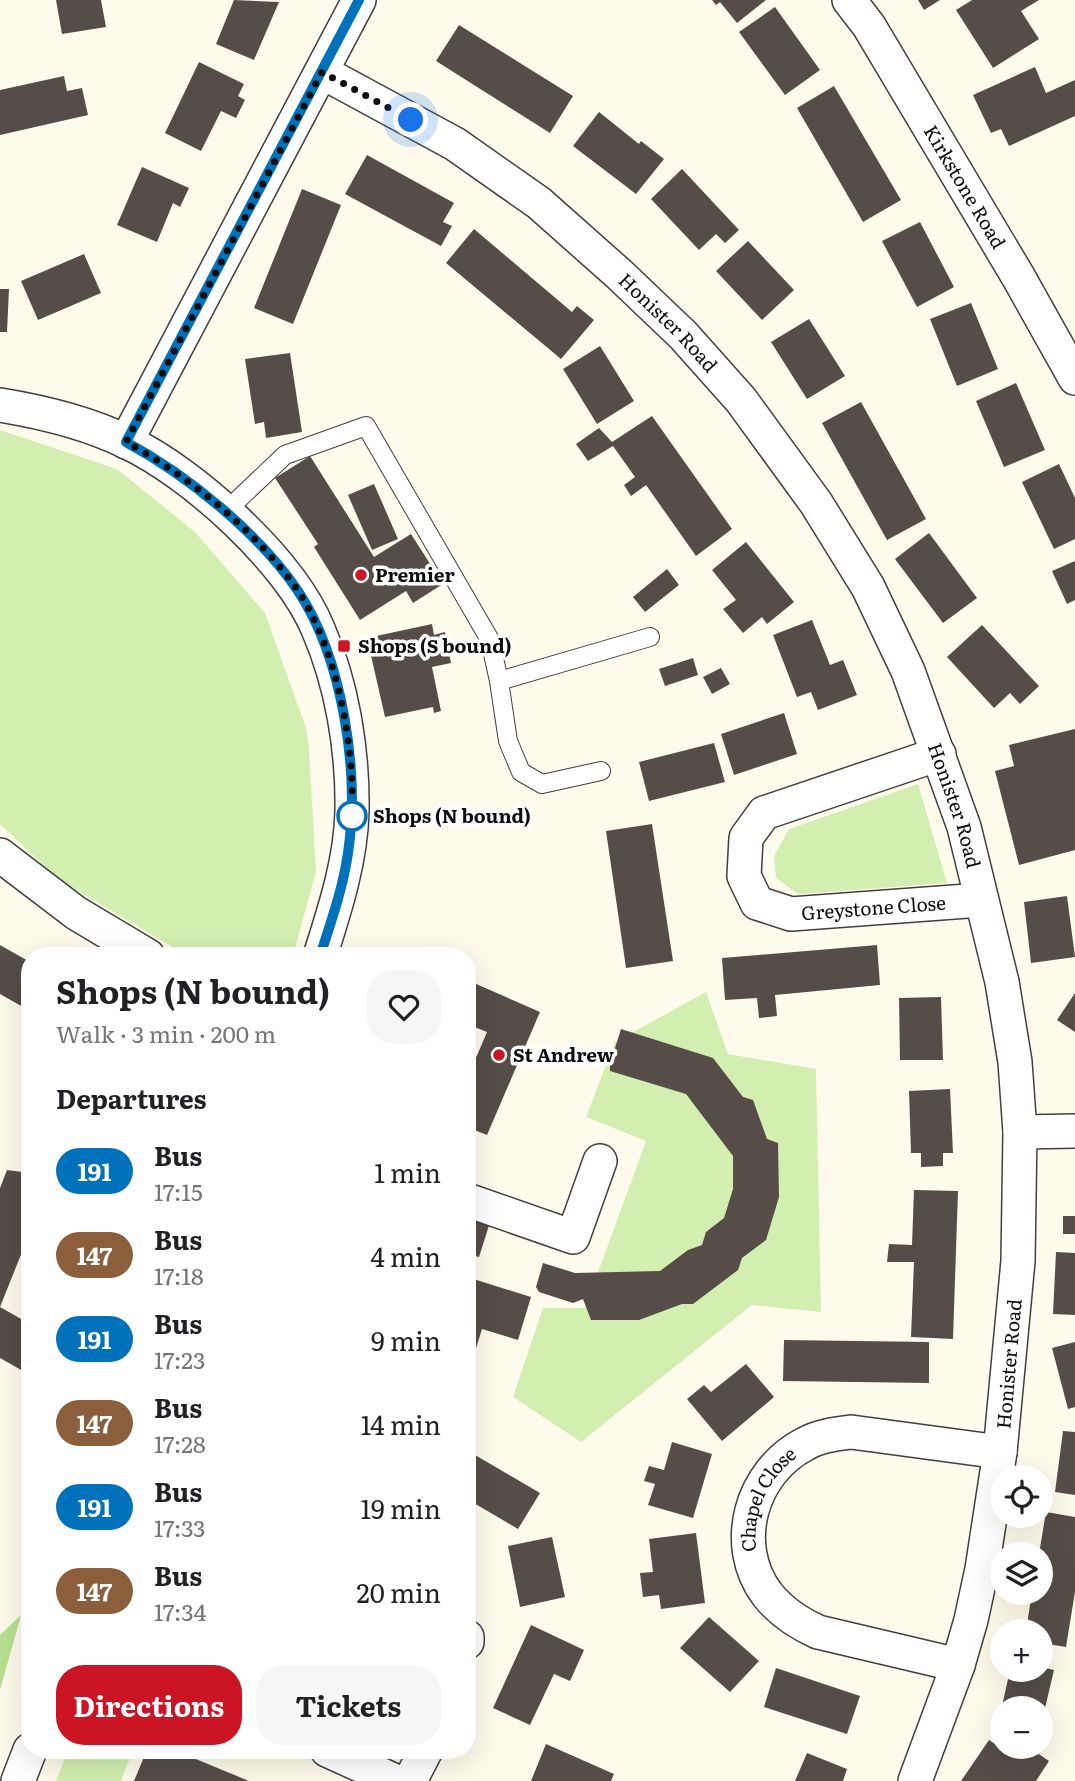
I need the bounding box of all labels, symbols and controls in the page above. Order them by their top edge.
your location [393,102,428,137]
street label: Kirkstone Road [918,119,1014,254]
street label: Honister Road [613,266,725,378]
place label: Premier [375,560,455,588]
marker: Premier [353,567,369,583]
place label: Shops (S bound) [358,631,512,659]
marker: Shops (S bound) [336,638,352,654]
street label: Honister Road [922,739,989,871]
marker: Shops (N bound) [337,801,367,831]
place label: Shops (N bound) [373,801,531,829]
street label: Greystone Close [800,888,947,926]
text: Shops (N bound) [56,965,330,1014]
button: heart [367,970,441,1044]
text: Walk · 3 min · 200 m [56,1016,276,1050]
place label: St Andrew [513,1040,614,1068]
marker: St Andrew [491,1047,507,1063]
text: Departures [56,1078,207,1117]
text: Bus [154,1135,202,1174]
text: 1 min [374,1152,441,1191]
text: 191 [78,1153,111,1188]
text: 17:15 [154,1174,203,1208]
text: Bus [154,1219,202,1258]
text: 4 min [370,1236,441,1275]
text: 147 [77,1237,112,1272]
text: 17:18 [154,1258,204,1292]
street label: Honister Road [988,1298,1028,1430]
text: Bus [154,1303,202,1342]
text: 9 min [371,1320,441,1359]
text: 191 [78,1321,111,1356]
text: 17:23 [154,1342,205,1376]
text: Bus [154,1387,202,1426]
text: 14 min [361,1404,441,1443]
text: 147 [77,1405,112,1440]
text: 17:28 [154,1426,206,1460]
street label: Chapel Close [733,1439,801,1553]
map controls [990,1465,1053,1759]
button: locate [990,1465,1053,1528]
text: Bus [154,1471,202,1510]
text: 19 min [361,1488,441,1527]
text: 191 [78,1489,111,1524]
text: 17:33 [154,1510,206,1544]
button: layers [990,1542,1053,1605]
text: Bus [154,1555,202,1594]
text: 20 min [356,1572,441,1611]
text: 147 [77,1573,112,1608]
text: 17:34 [154,1594,206,1628]
button: + [990,1619,1053,1682]
button: Directions [56,1665,242,1745]
button: Tickets [256,1665,441,1745]
button: − [990,1696,1053,1759]

